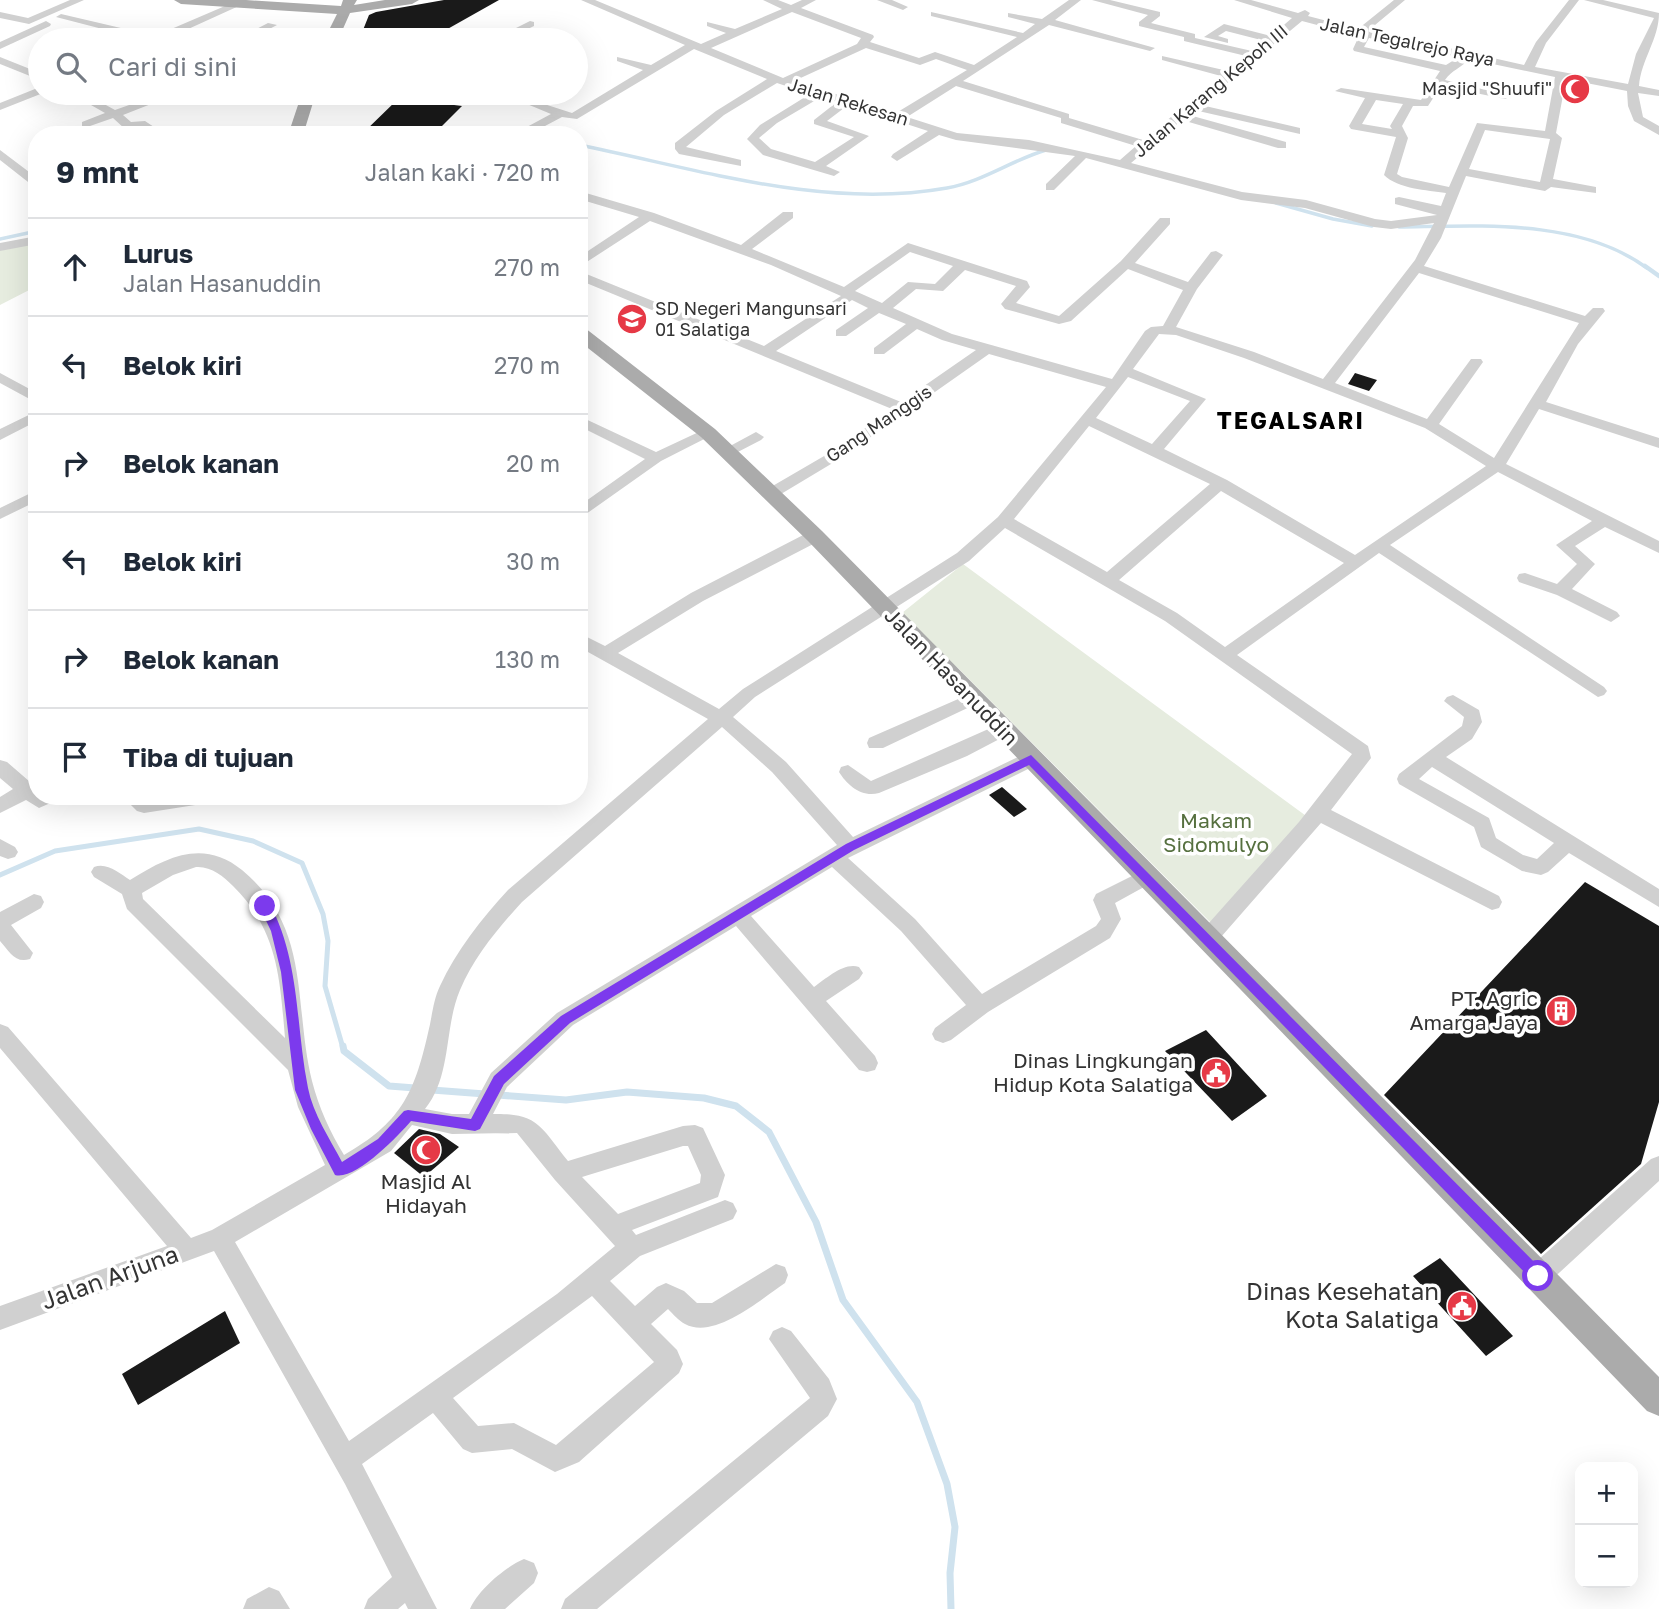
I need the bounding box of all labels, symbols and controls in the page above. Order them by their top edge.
street label: Jalan Tegalrejo Raya [1318,12,1496,70]
street label: Jalan Karang Kepoh III [1129,19,1292,161]
search box [28,28,588,105]
icon: search [52,48,90,86]
text: Cari di sini [108,51,237,82]
street label: Jalan Rekesan [785,72,911,130]
mosque icon: Masjid "Shuufi" [1558,72,1592,106]
place label: Masjid "Shuufi" [1422,77,1552,99]
text: 9 mnt [56,154,139,190]
text: Jalan kaki · 720 m [365,158,560,186]
text: Lurus [123,238,193,269]
icon: ahead [56,248,94,286]
text: 270 m [494,253,560,281]
text: Jalan Hasanuddin [123,269,321,297]
place label: SD Negeri Mangunsari 01 Salatiga [655,297,847,340]
school or university icon: SD Negeri Mangunsari 01 Salatiga [615,302,649,336]
icon: left [56,346,94,384]
text: Belok kiri [123,350,242,381]
text: 270 m [494,351,560,379]
street label: Gang Manggis [821,380,935,467]
district label: TEGALSARI [1217,406,1365,434]
icon: right [56,444,94,482]
text: Belok kanan [123,448,279,479]
text: 20 m [506,449,560,477]
icon: left [56,542,94,580]
text: Belok kiri [123,546,242,577]
text: 30 m [506,547,560,575]
street label: Jalan Hasanuddin [879,602,1024,750]
icon: right [56,640,94,678]
text: Belok kanan [123,644,279,675]
text: 130 m [495,645,560,673]
icon: arrive [56,738,94,776]
text: Tiba di tujuan [123,742,293,773]
park label: Makam Sidomulyo [1163,807,1269,857]
route end [249,890,280,921]
place label: PT. Agric Amarga Jaya [1409,985,1538,1035]
building icon: PT. Agric Amarga Jaya [1544,994,1578,1028]
place label: Dinas Lingkungan Hidup Kota Salatiga [993,1047,1193,1097]
public building icon: Dinas Lingkungan Hidup Kota Salatiga [1199,1056,1233,1090]
mosque icon: Masjid Al Hidayah [409,1133,443,1167]
place label: Masjid Al Hidayah [381,1168,471,1218]
street label: Jalan Arjuna [37,1238,182,1315]
route start [1522,1260,1553,1291]
place label: Dinas Kesehatan Kota Salatiga [1246,1276,1439,1333]
public building icon: Dinas Kesehatan Kota Salatiga [1445,1289,1479,1323]
map controls [1575,1462,1638,1588]
button: + [1575,1462,1638,1525]
button: − [1575,1525,1638,1588]

